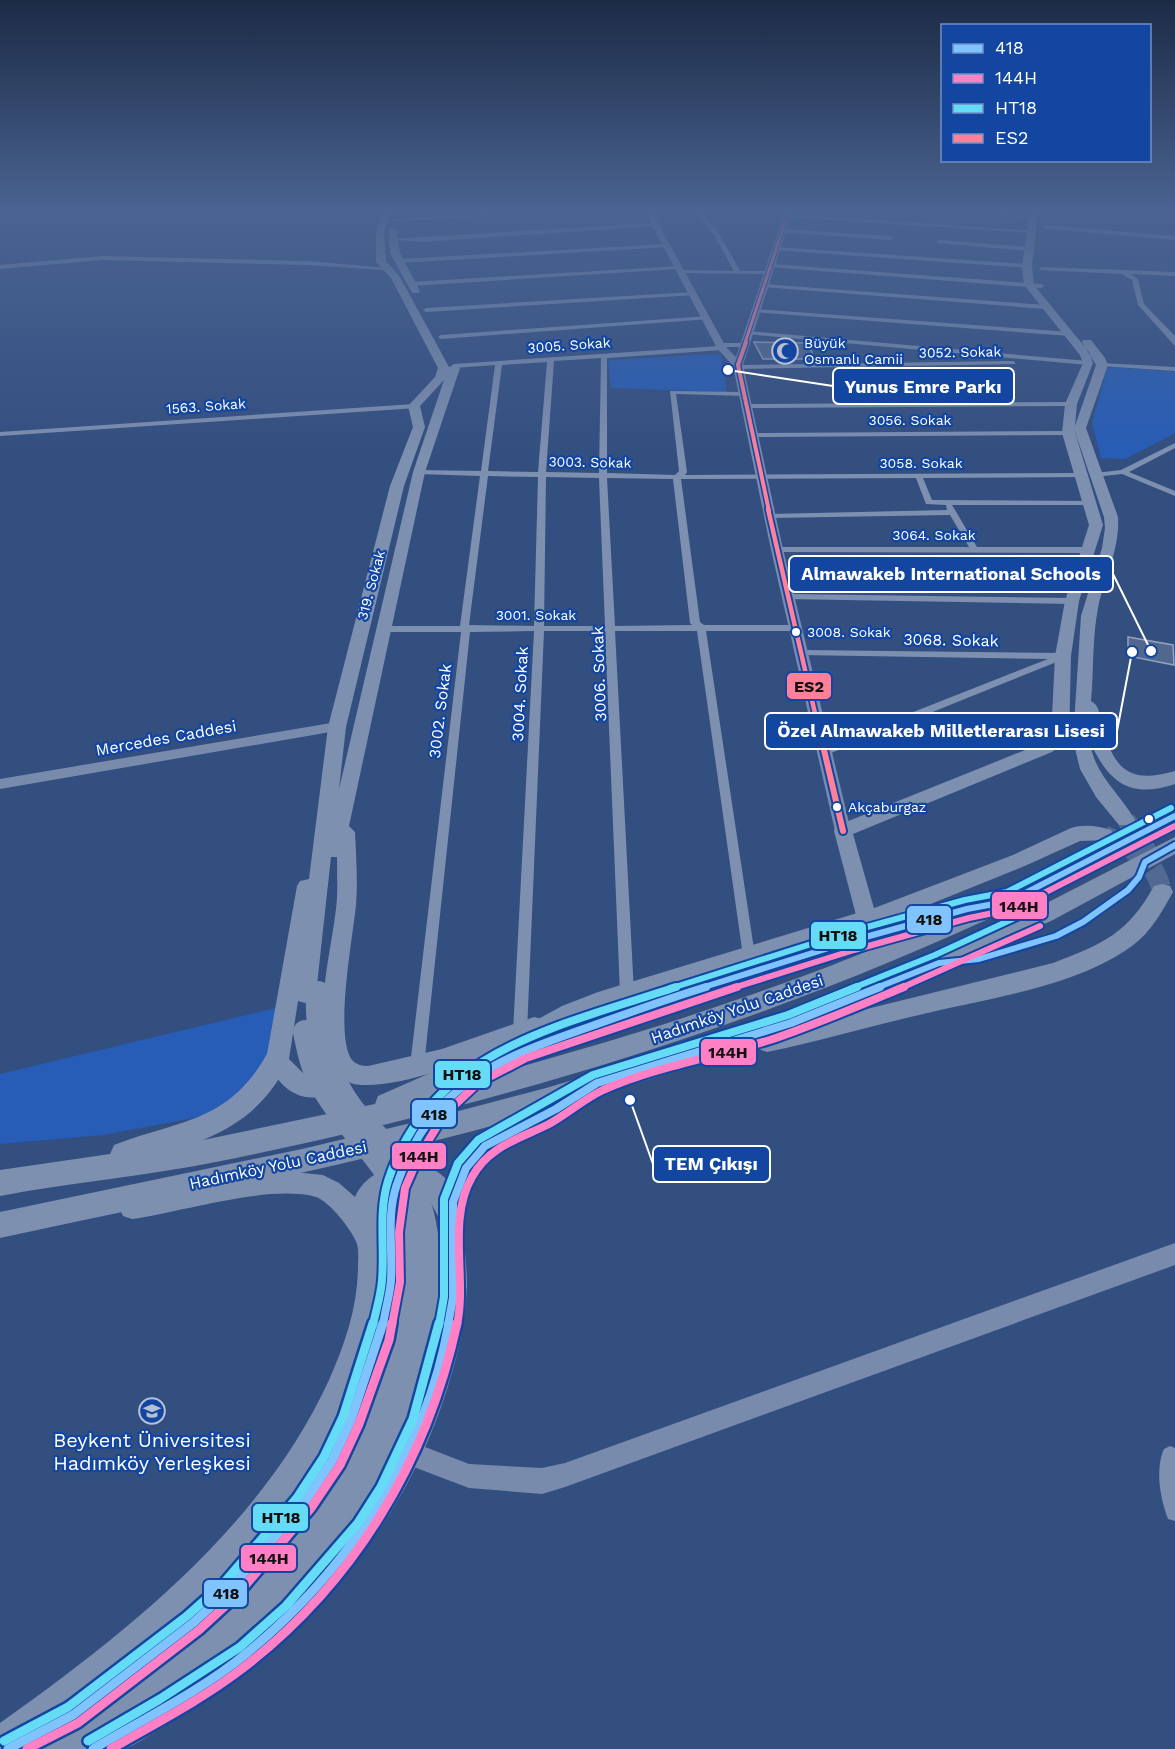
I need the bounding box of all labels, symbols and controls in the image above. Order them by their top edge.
legend [941,24,1151,162]
text: 418 [995,37,1024,58]
text: 144H [995,67,1037,88]
text: HT18 [995,97,1037,118]
text: ES2 [995,127,1029,148]
street label: 3005. Sokak [527,334,611,356]
place label: Büyük Osmanlı Camii [804,335,903,367]
mosque icon: Büyük Osmanlı Camii [770,336,800,366]
street label: 3052. Sokak [919,343,1002,361]
callout: Yunus Emre Parkı [833,368,1014,404]
text: Yunus Emre Parkı [845,376,1001,397]
street label: 1563. Sokak [166,395,246,417]
street label: 3056. Sokak [868,412,952,428]
street label: 3003. Sokak [548,453,632,471]
street label: 3058. Sokak [879,455,963,471]
street label: 3064. Sokak [892,527,976,543]
street label: 319. Sokak [354,548,388,622]
callout: Almawakeb International Schools [789,556,1113,592]
text: Almawakeb International Schools [801,563,1101,584]
street label: 3001. Sokak [496,607,576,623]
place label: 3008. Sokak [807,624,891,640]
street label: 3006. Sokak [588,626,610,722]
marker: 3008. Sokak [790,626,802,638]
street label: 3068. Sokak [903,630,999,650]
street label: 3004. Sokak [508,646,532,742]
street label: 3002. Sokak [425,663,455,759]
line badge: ES2 [786,672,832,700]
text: ES2 [794,677,824,696]
callout: Özel Almawakeb Milletlerarası Lisesi [765,713,1117,749]
street label: Mercedes Caddesi [94,716,238,760]
text: Özel Almawakeb Milletlerarası Lisesi [777,720,1105,741]
place label: Akçaburgaz [848,799,926,815]
marker: Akçaburgaz [831,801,843,813]
unlabelled marker [1143,813,1155,825]
line badge: 144H [991,891,1048,920]
text: 144H [999,897,1039,916]
line badge: 418 [906,905,952,934]
text: 418 [916,910,942,929]
line badge: HT18 [810,921,867,950]
text: HT18 [818,926,858,945]
street label: Hadımköy Yolu Caddesi [648,971,826,1047]
line badge: 144H [700,1038,757,1066]
text: 144H [708,1043,748,1062]
line badge: HT18 [434,1060,491,1089]
text: HT18 [442,1065,482,1084]
line badge: 418 [411,1099,457,1128]
text: 418 [421,1105,447,1124]
street label: Hadımköy Yolu Caddesi [188,1137,368,1193]
line badge: 144H [391,1142,447,1170]
callout: TEM Çıkışı [653,1146,770,1182]
text: 144H [399,1147,439,1166]
text: TEM Çıkışı [664,1153,758,1174]
school or university icon: Beykent Üniversitesi Hadımköy Yerleşkesi [137,1396,167,1426]
place label: Beykent Üniversitesi Hadımköy Yerleşkesi [53,1428,251,1475]
line badge: HT18 [252,1503,309,1532]
text: HT18 [261,1508,301,1527]
line badge: 144H [240,1544,297,1572]
text: 144H [249,1549,289,1568]
line badge: 418 [203,1579,248,1608]
text: 418 [213,1584,239,1603]

